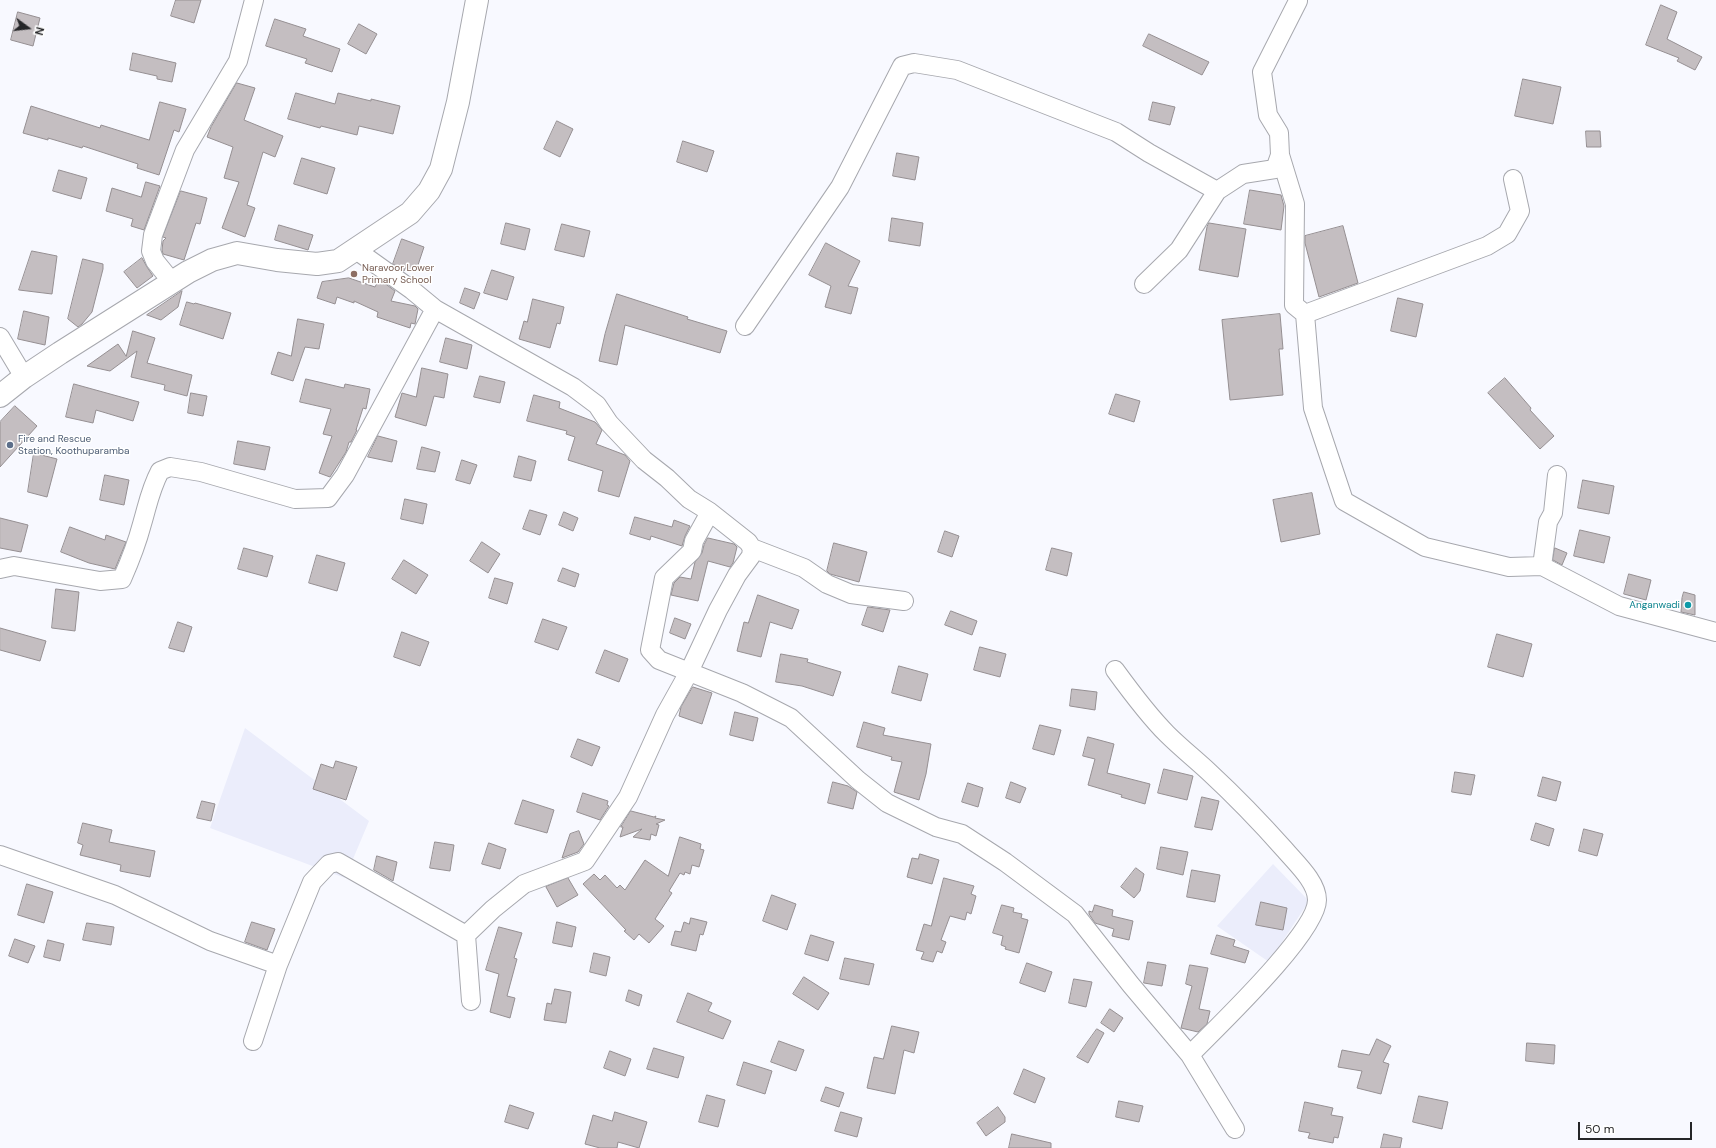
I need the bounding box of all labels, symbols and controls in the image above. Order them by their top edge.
north arrow [8,8,48,48]
text: N [32,25,47,37]
place label: Naravoor Lower Primary School [362,262,434,286]
marker: Naravoor Lower Primary School [349,269,359,279]
place label: Fire and Rescue Station, Koothuparamba [18,433,130,456]
marker: Fire and Rescue Station, Koothuparamba [5,440,15,450]
place label: Anganwadi [1629,599,1680,611]
marker: Anganwadi [1683,600,1693,610]
scale bar [1580,1114,1694,1140]
text: 50 m [1585,1121,1614,1137]

